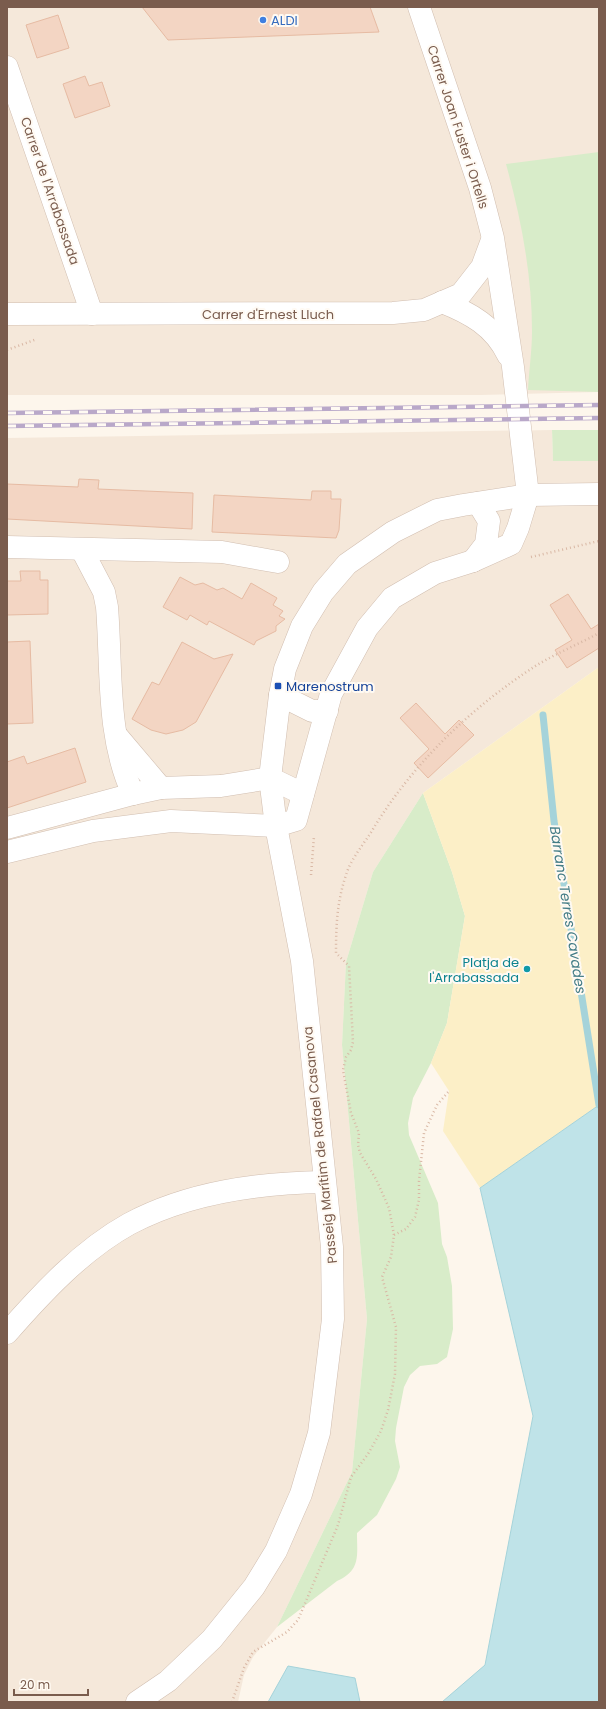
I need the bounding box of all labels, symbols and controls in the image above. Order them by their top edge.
place label: ALDI [271,11,298,30]
marker: ALDI [258,15,268,25]
street label: Carrer Joan Fuster i Ortells [423,43,494,212]
street label: Carrer de l'Arrabassada [16,115,84,267]
street label: Carrer d'Ernest Lluch [202,305,334,324]
place label: Marenostrum [286,677,374,696]
marker: Marenostrum [273,681,283,691]
water label: Barranc Terres Cavades [545,825,591,995]
place label: Platja de l'Arrabassada [429,953,519,987]
marker: Platja de l'Arrabassada [522,964,532,974]
street label: Passeig Marítim de Rafael Casanova [298,1026,342,1264]
scale bar [14,1671,88,1697]
text: 20 m [20,1676,50,1693]

